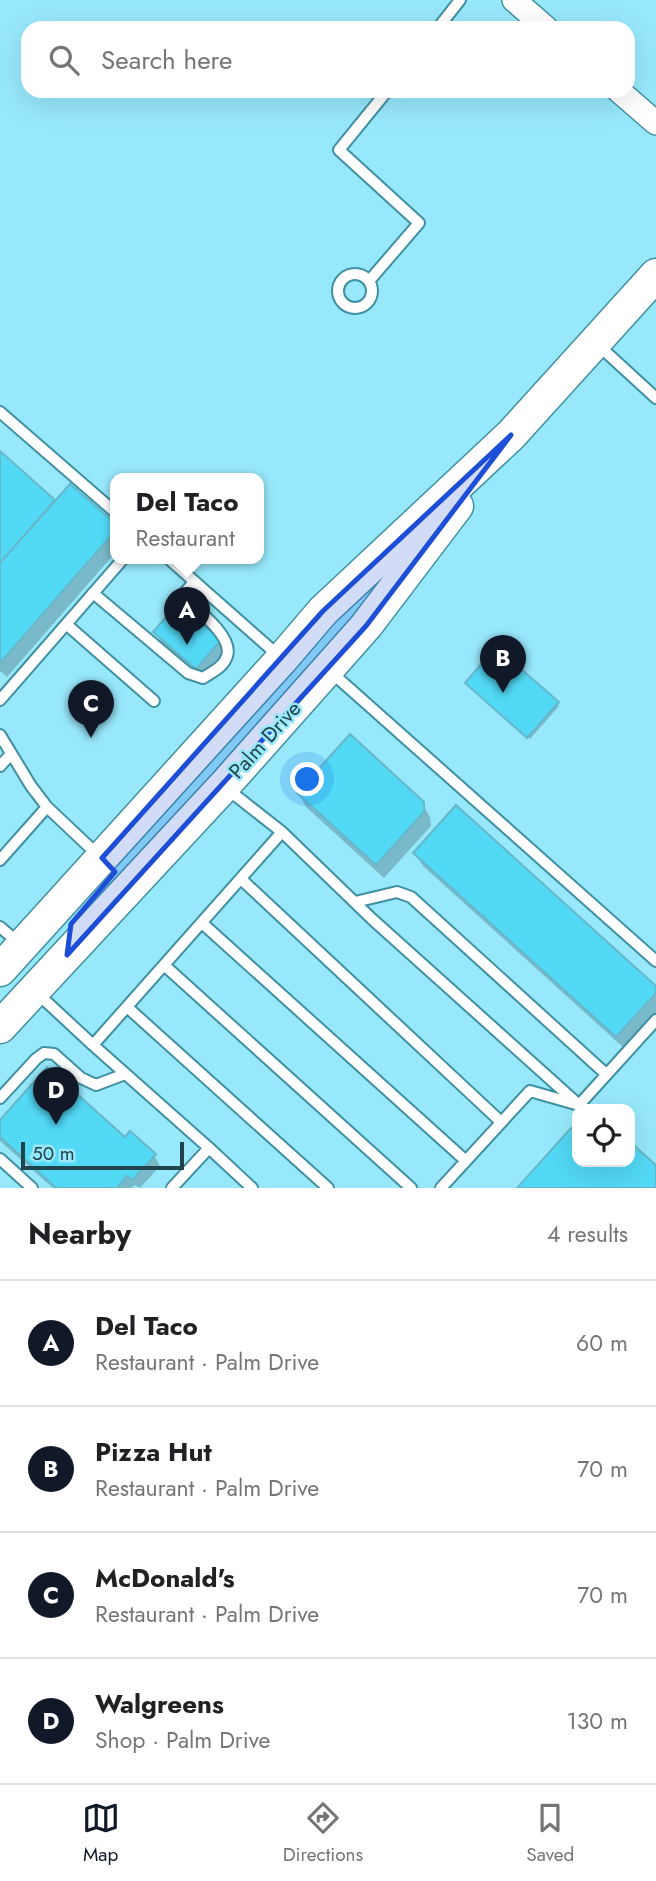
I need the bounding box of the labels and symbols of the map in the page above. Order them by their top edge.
pin: A [164,587,210,645]
pin: B [480,635,526,693]
pin: C [68,680,114,738]
street label: Palm Drive [222,694,308,785]
your location [290,762,324,796]
pin: D [33,1067,79,1125]
scale bar [21,1139,184,1171]

